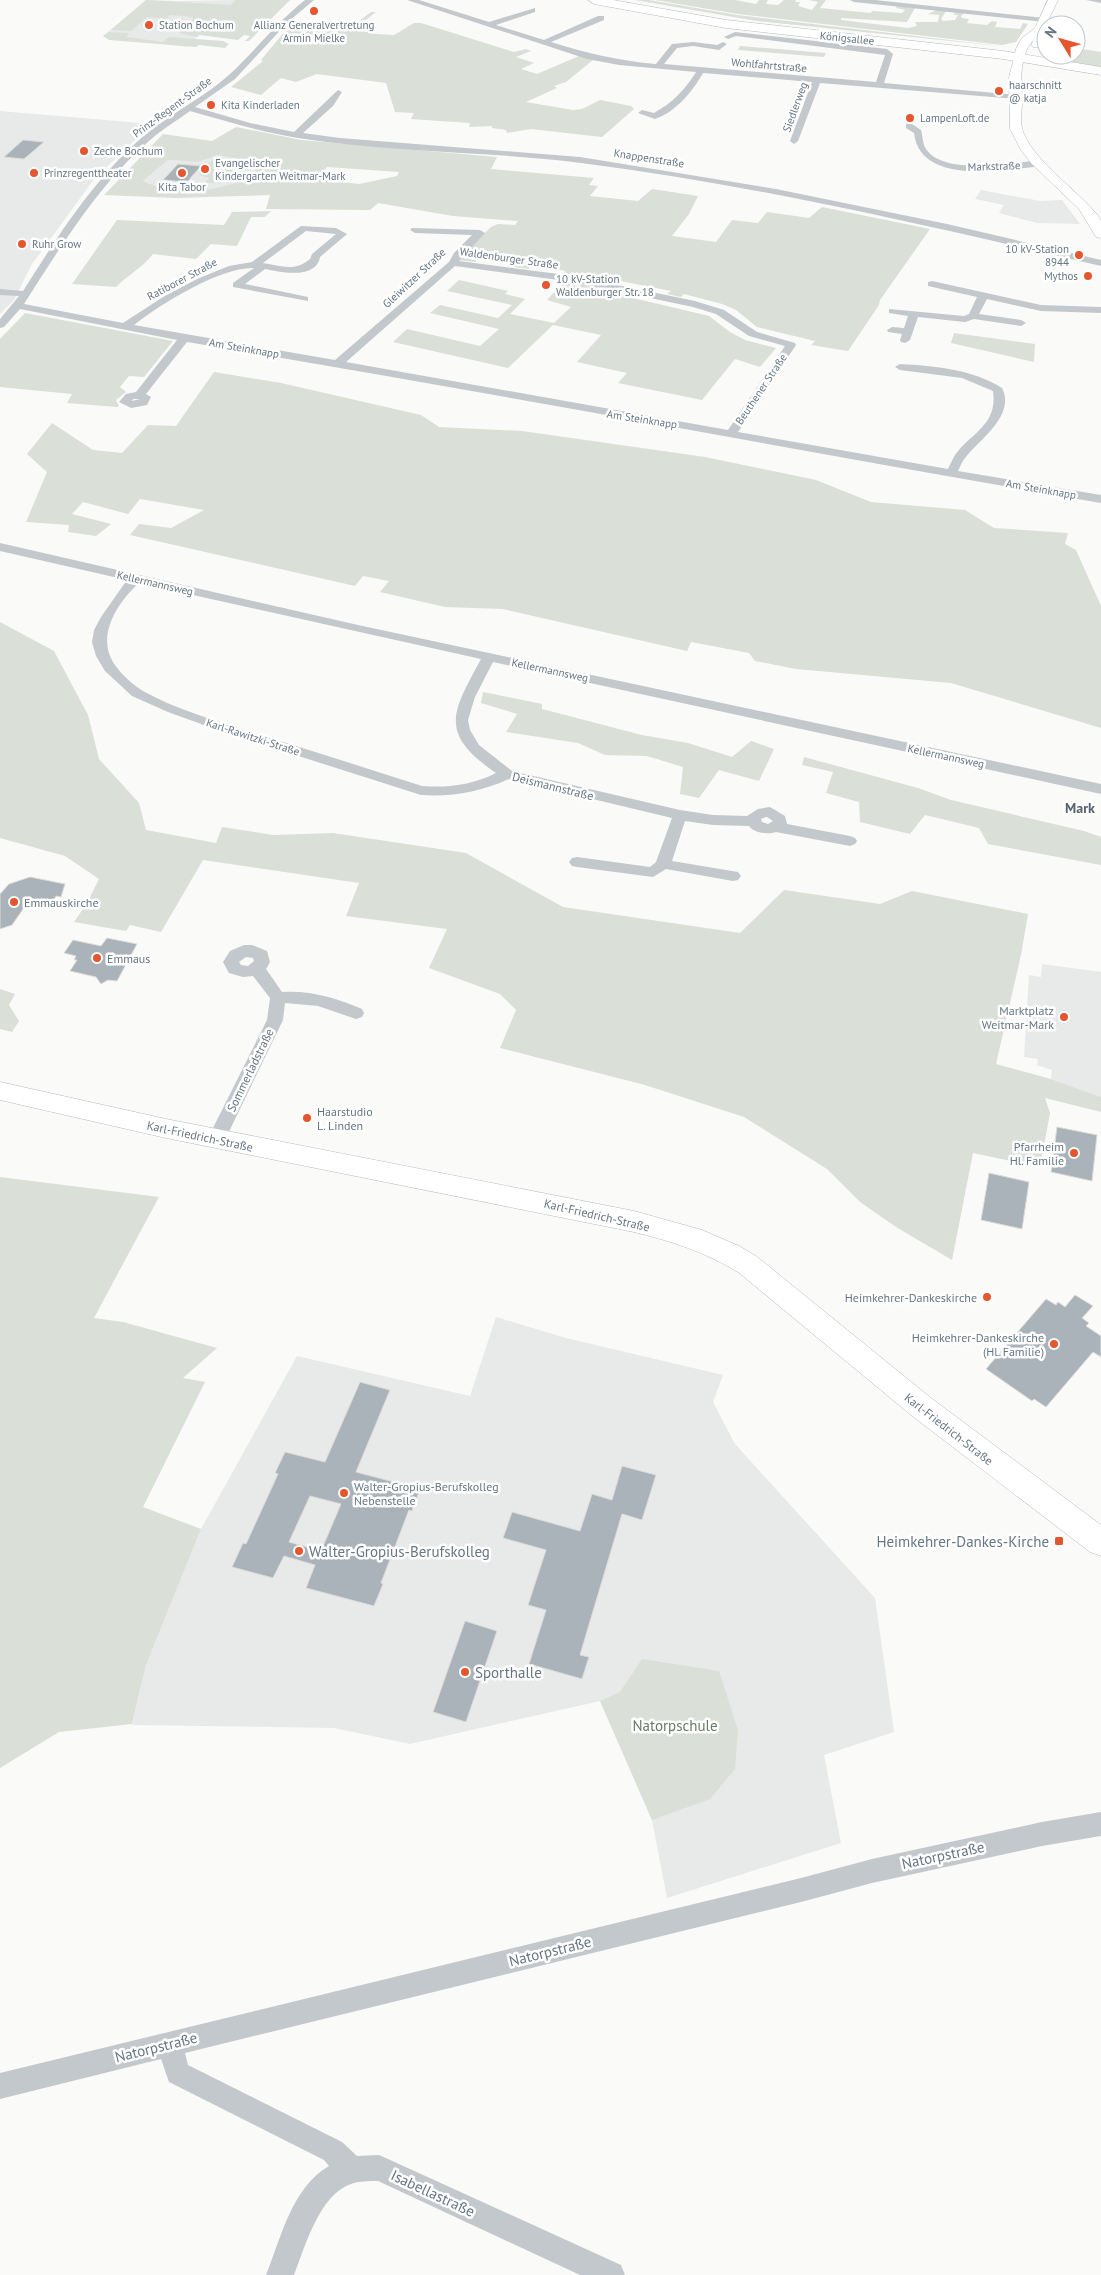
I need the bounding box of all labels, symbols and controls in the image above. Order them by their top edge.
marker: Allianz Generalvertretung Armin Mielke [308,5,320,17]
north arrow [1036,15,1086,65]
place label: Station Bochum [159,18,234,32]
place label: Allianz Generalvertretung Armin Mielke [254,18,374,45]
marker: Station Bochum [143,19,155,31]
text: N [1041,23,1061,41]
street label: Königsallee [819,28,875,48]
street label: Wohlfahrtstraße [730,55,808,75]
street label: Prinz-Regent-Straße [130,73,215,140]
place label: haarschnitt @ katja [1009,78,1062,105]
street label: Siedlerweg [779,80,811,134]
marker: haarschnitt @ katja [993,85,1005,97]
place label: Kita Kinderladen [221,98,300,112]
marker: Kita Kinderladen [205,99,217,111]
place label: LampenLoft.de [920,111,990,125]
marker: LampenLoft.de [904,112,916,124]
place label: Zeche Bochum [94,144,163,158]
marker: Zeche Bochum [78,145,90,157]
street label: Knappenstraße [613,146,686,171]
place label: Evangelischer Kindergarten Weitmar-Mark [215,156,346,183]
street label: Markstraße [967,158,1021,174]
marker: Evangelischer Kindergarten Weitmar-Mark [199,163,211,175]
place label: Prinzregenttheater [44,166,132,180]
marker: Prinzregenttheater [28,167,40,179]
marker: Kita Tabor [176,167,188,179]
place label: Kita Tabor [158,180,206,194]
place label: Ruhr Grow [32,237,81,251]
marker: Ruhr Grow [16,238,28,250]
place label: 10 kV-Station 8944 [1006,242,1069,269]
street label: Waldenburger Straße [459,244,560,272]
street label: Gleiwitzer Straße [380,245,449,311]
marker: 10 kV-Station 8944 [1073,249,1085,261]
street label: Ratiborer Straße [145,254,220,303]
place label: Mythos [1044,269,1078,283]
marker: Mythos [1082,270,1094,282]
place label: 10 kV-Station Waldenburger Str. 18 [556,272,654,299]
marker: 10 kV-Station Waldenburger Str. 18 [540,279,552,291]
street label: Am Steinknapp [208,335,280,361]
street label: Beuthener Straße [732,351,790,427]
street label: Am Steinknapp [606,407,678,431]
street label: Am Steinknapp [1005,476,1077,502]
street label: Kellermannsweg [115,567,195,599]
street label: Kellermannsweg [510,655,590,685]
street label: Karl-Rawitzki-Straße [205,715,302,759]
street label: Kellermannsweg [906,741,986,771]
street label: Deismannstraße [511,769,595,803]
district label: Mark [1065,799,1095,817]
place label: Emmauskirche [24,895,99,910]
marker: Emmauskirche [8,896,20,908]
place label: Emmaus [107,951,150,966]
marker: Emmaus [91,952,103,964]
place label: Marktplatz Weitmar-Mark [982,1003,1054,1032]
marker: Marktplatz Weitmar-Mark [1058,1011,1070,1023]
street label: Sommerladstraße [223,1026,277,1114]
place label: Haarstudio L. Linden [317,1104,373,1133]
marker: Haarstudio L. Linden [301,1112,313,1124]
street label: Karl-Friedrich-Straße [146,1117,254,1155]
place label: Pfarrheim Hl. Familie [1010,1139,1064,1168]
marker: Pfarrheim Hl. Familie [1068,1147,1080,1159]
street label: Karl-Friedrich-Straße [543,1196,651,1234]
place label: Heimkehrer-Dankeskirche [845,1290,977,1305]
marker: Heimkehrer-Dankeskirche [981,1291,993,1303]
place label: Heimkehrer-Dankeskirche (Hl. Familie) [912,1330,1044,1359]
marker: Heimkehrer-Dankeskirche (Hl. Familie) [1048,1338,1060,1350]
street label: Karl-Friedrich-Straße [902,1390,996,1468]
place label: Walter-Gropius-Berufskolleg Nebenstelle [354,1479,499,1508]
marker: Walter-Gropius-Berufskolleg Nebenstelle [338,1487,350,1499]
place label: Heimkehrer-Dankes-Kirche [876,1532,1049,1551]
marker: Heimkehrer-Dankes-Kirche [1053,1535,1065,1547]
place label: Walter-Gropius-Berufskolleg [309,1542,490,1561]
marker: Walter-Gropius-Berufskolleg [293,1545,305,1557]
place label: Sporthalle [475,1663,542,1682]
marker: Sporthalle [459,1666,471,1678]
park label: Natorpschule [632,1716,718,1735]
street label: Natorpstraße [900,1837,986,1873]
street label: Natorpstraße [507,1932,593,1970]
street label: Natorpstraße [113,2028,199,2066]
street label: Isabellastraße [388,2165,478,2221]

